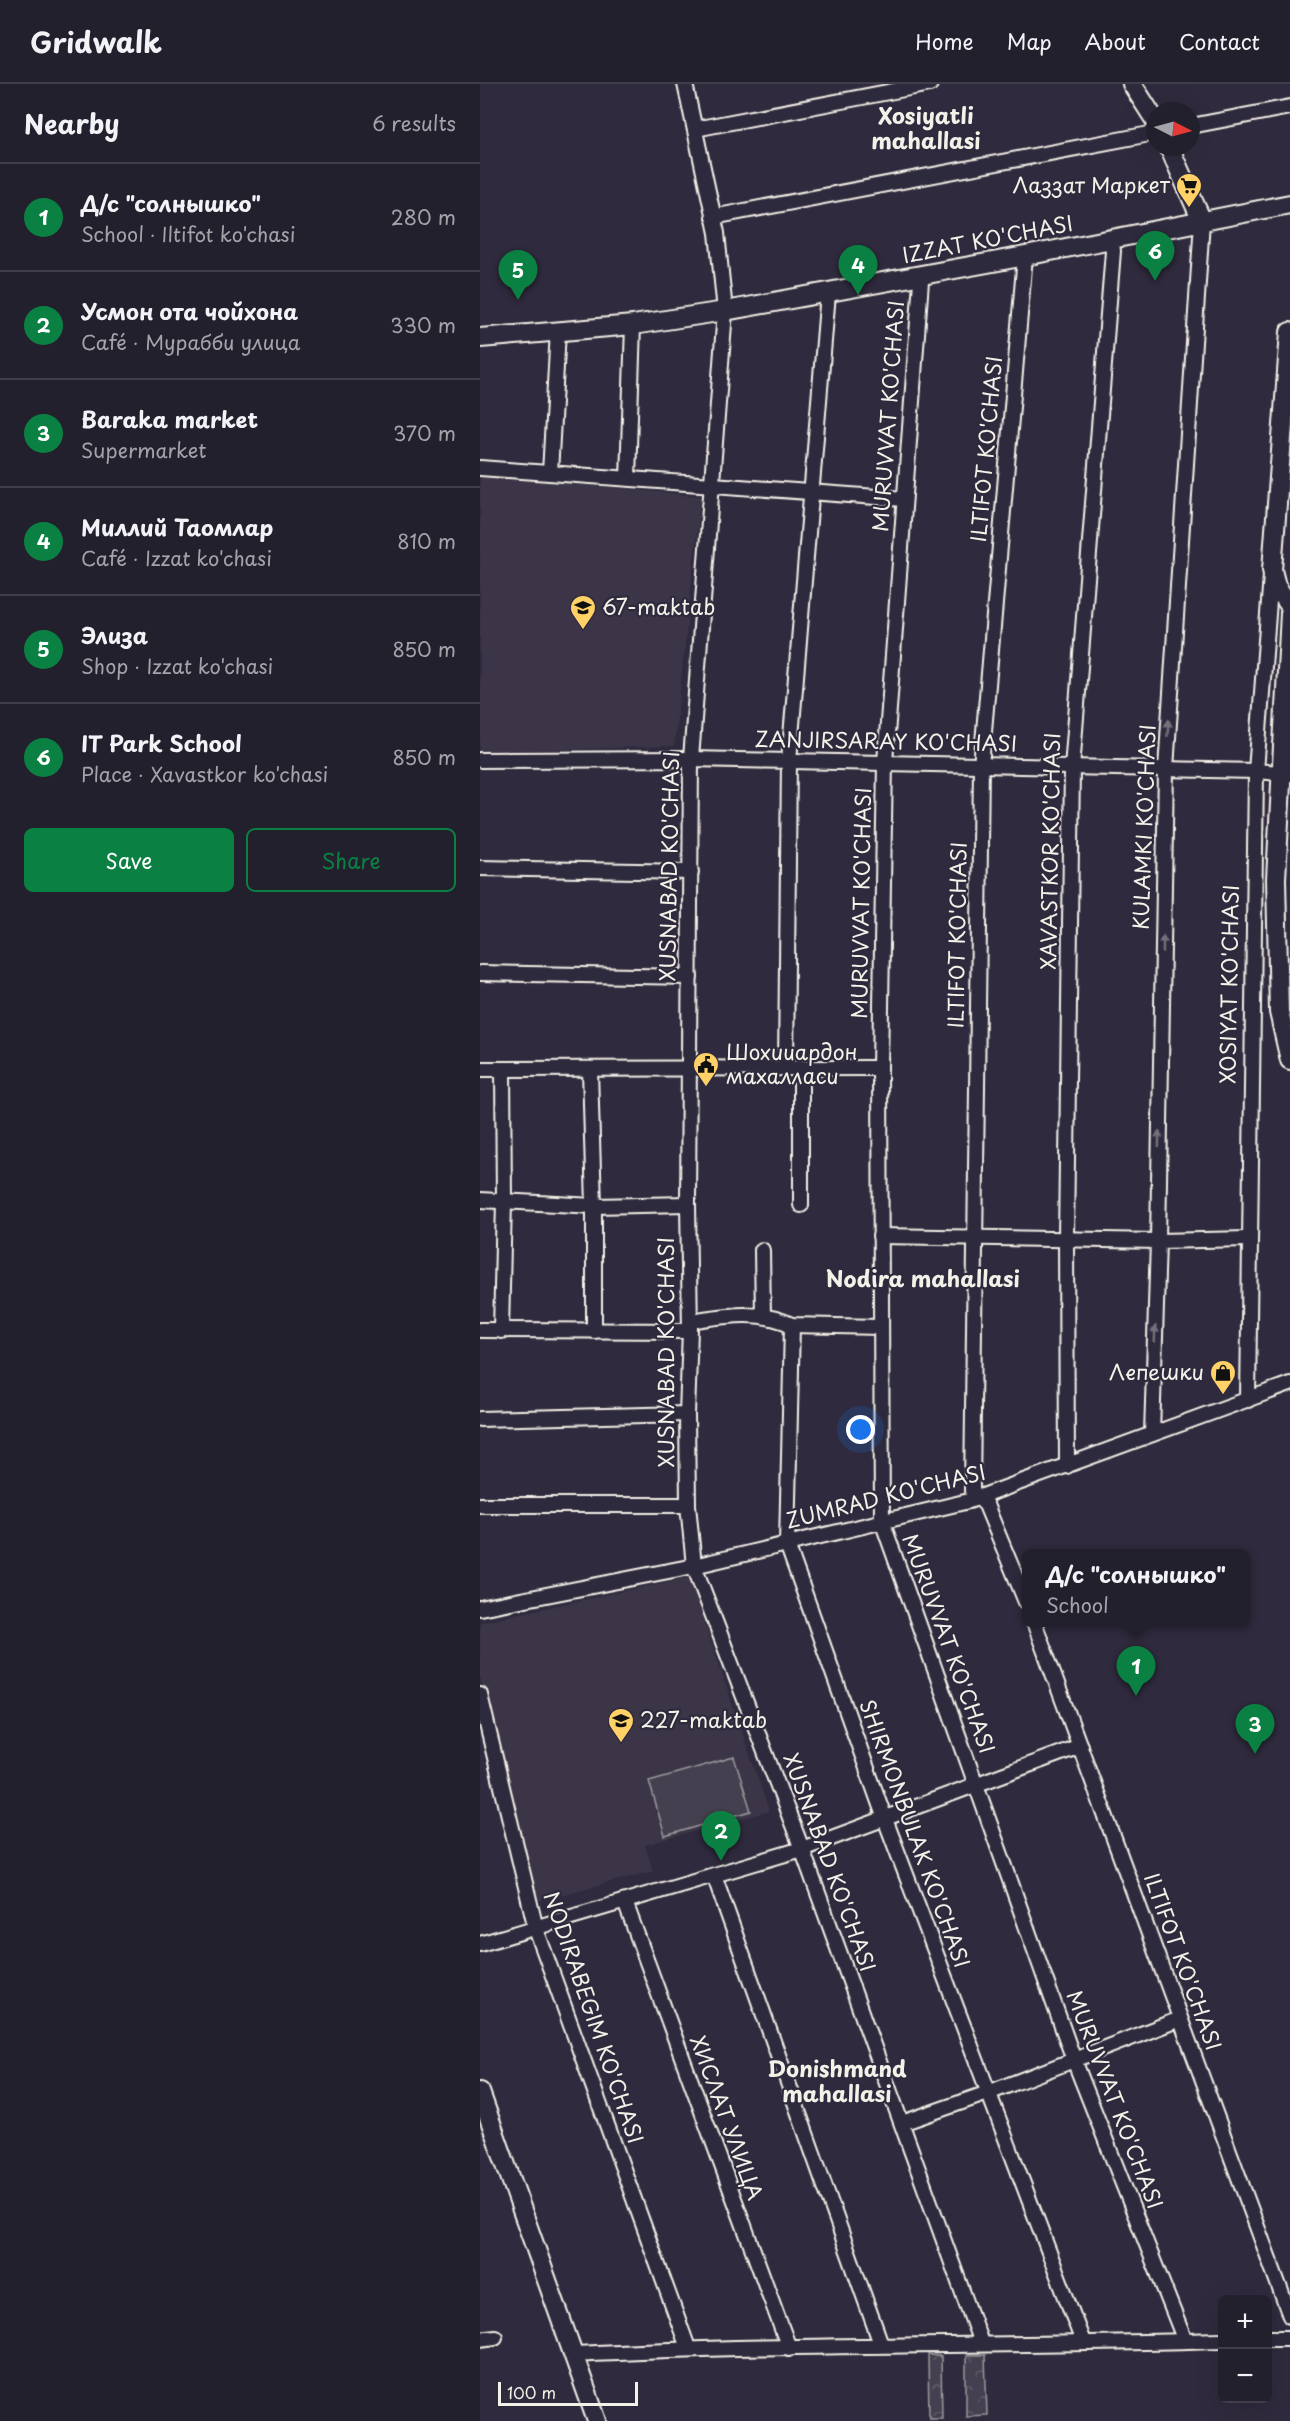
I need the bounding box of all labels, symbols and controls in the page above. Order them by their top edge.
text: Gridwalk [30,20,162,63]
text: Home [915,25,974,57]
text: Map [1007,25,1052,57]
text: About [1085,25,1146,57]
text: Contact [1179,25,1260,57]
district label: Xosiyatli mahallasi [871,98,981,156]
north arrow [1146,102,1200,156]
text: Nearby [24,104,119,143]
text: 6 results [372,108,456,138]
place label: Лаззат Маркет [1013,168,1171,200]
supermarket icon: Лаззат Маркет [1174,171,1204,209]
text: Д/с "солнышко" [81,186,261,219]
text: 1 [39,202,48,232]
text: 280 m [391,202,456,232]
street label: IZZAT KO'CHASI [900,206,1076,270]
text: School · Iltifot ko'chasi [81,219,296,249]
pin: 6 [1136,232,1174,281]
pin: 4 [838,246,878,295]
pin: 5 [498,250,537,300]
text: Усмон ота чойхона [81,294,298,327]
street label: MURUVVAT KO'CHASI [863,299,911,533]
text: 2 [36,310,51,340]
text: 330 m [390,310,456,340]
text: Café · Мурабби улица [81,327,300,357]
street label: ILTIFOT KO'CHASI [961,354,1009,543]
text: Baraka market [81,402,258,435]
text: 3 [37,418,50,448]
text: 370 m [393,418,456,448]
text: Supermarket [81,435,207,465]
text: Миллий Таомлар [81,510,273,543]
text: 4 [37,526,50,556]
text: 810 m [397,526,456,556]
text: Café · Izzat ko'chasi [81,543,272,573]
place label: 67-maktab [602,590,715,622]
school or university icon: 67-maktab [568,593,598,631]
text: Элиза [81,618,148,651]
text: 5 [37,634,50,664]
text: 850 m [392,634,456,664]
text: Shop · Izzat ko'chasi [81,651,273,681]
one-way arrow [1164,719,1173,738]
street label: ZANJIRSARAY KO'CHASI [754,722,1018,758]
street label: KULAMKI KO'CHASI [1123,723,1163,931]
text: IT Park School [81,726,242,759]
street label: XAVASTKOR KO'CHASI [1031,732,1067,970]
text: 6 [36,742,51,772]
text: 850 m [392,742,456,772]
street label: XUSNABAD KO'CHASI [650,750,686,981]
text: Place · Xavastkor ko'chasi [81,759,328,789]
street label: MURUVVAT KO'CHASI [842,787,878,1019]
button: Save [24,828,234,892]
button: Share [246,828,456,892]
street label: ILTIFOT KO'CHASI [938,841,974,1029]
street label: XOSIYAT KO'CHASI [1210,884,1246,1084]
one-way arrow [1158,935,1168,954]
place label: Шохииардон махалласи [726,1035,858,1091]
public building icon: Шохииардон махалласи [691,1050,721,1088]
one-way arrow [1155,1130,1164,1149]
street label: XUSNABAD KO'CHASI [649,1237,681,1467]
district label: Nodira mahallasi [826,1261,1020,1294]
one-way arrow [1150,1325,1159,1344]
place label: Лепешки [1109,1355,1204,1387]
shop icon: Лепешки [1208,1358,1238,1396]
your location [846,1415,875,1444]
street label: ZUMRAD KO'CHASI [782,1455,989,1535]
street label: MURUVVAT KO'CHASI [895,1529,1005,1758]
popup [1022,1549,1250,1627]
text: Д/с "солнышко" [1046,1557,1226,1590]
text: School [1046,1590,1109,1620]
pin: 1 [1116,1646,1156,1696]
street label: SHIRMONBULAK KO'CHASI [852,1695,979,1972]
place label: 227-maktab [640,1703,767,1735]
pin: 3 [1236,1704,1274,1754]
school or university icon: 227-maktab [606,1706,636,1744]
street label: XUSNABAD KO'CHASI [776,1749,885,1976]
pin: 2 [702,1812,740,1861]
street label: ILTIFOT KO'CHASI [1137,1868,1231,2055]
street label: NODIRABEGIM KO'CHASI [537,1887,653,2148]
street label: MURUVVAT KO'CHASI [1059,1985,1172,2213]
street label: ХИСЛАТ УЛИЦА [683,2031,773,2204]
district label: Donishmand mahallasi [767,2051,907,2109]
map controls [1218,2295,1272,2403]
button: + [1218,2295,1272,2349]
button: − [1218,2349,1272,2403]
scale bar [498,2379,638,2406]
text: 100 m [507,2380,556,2404]

